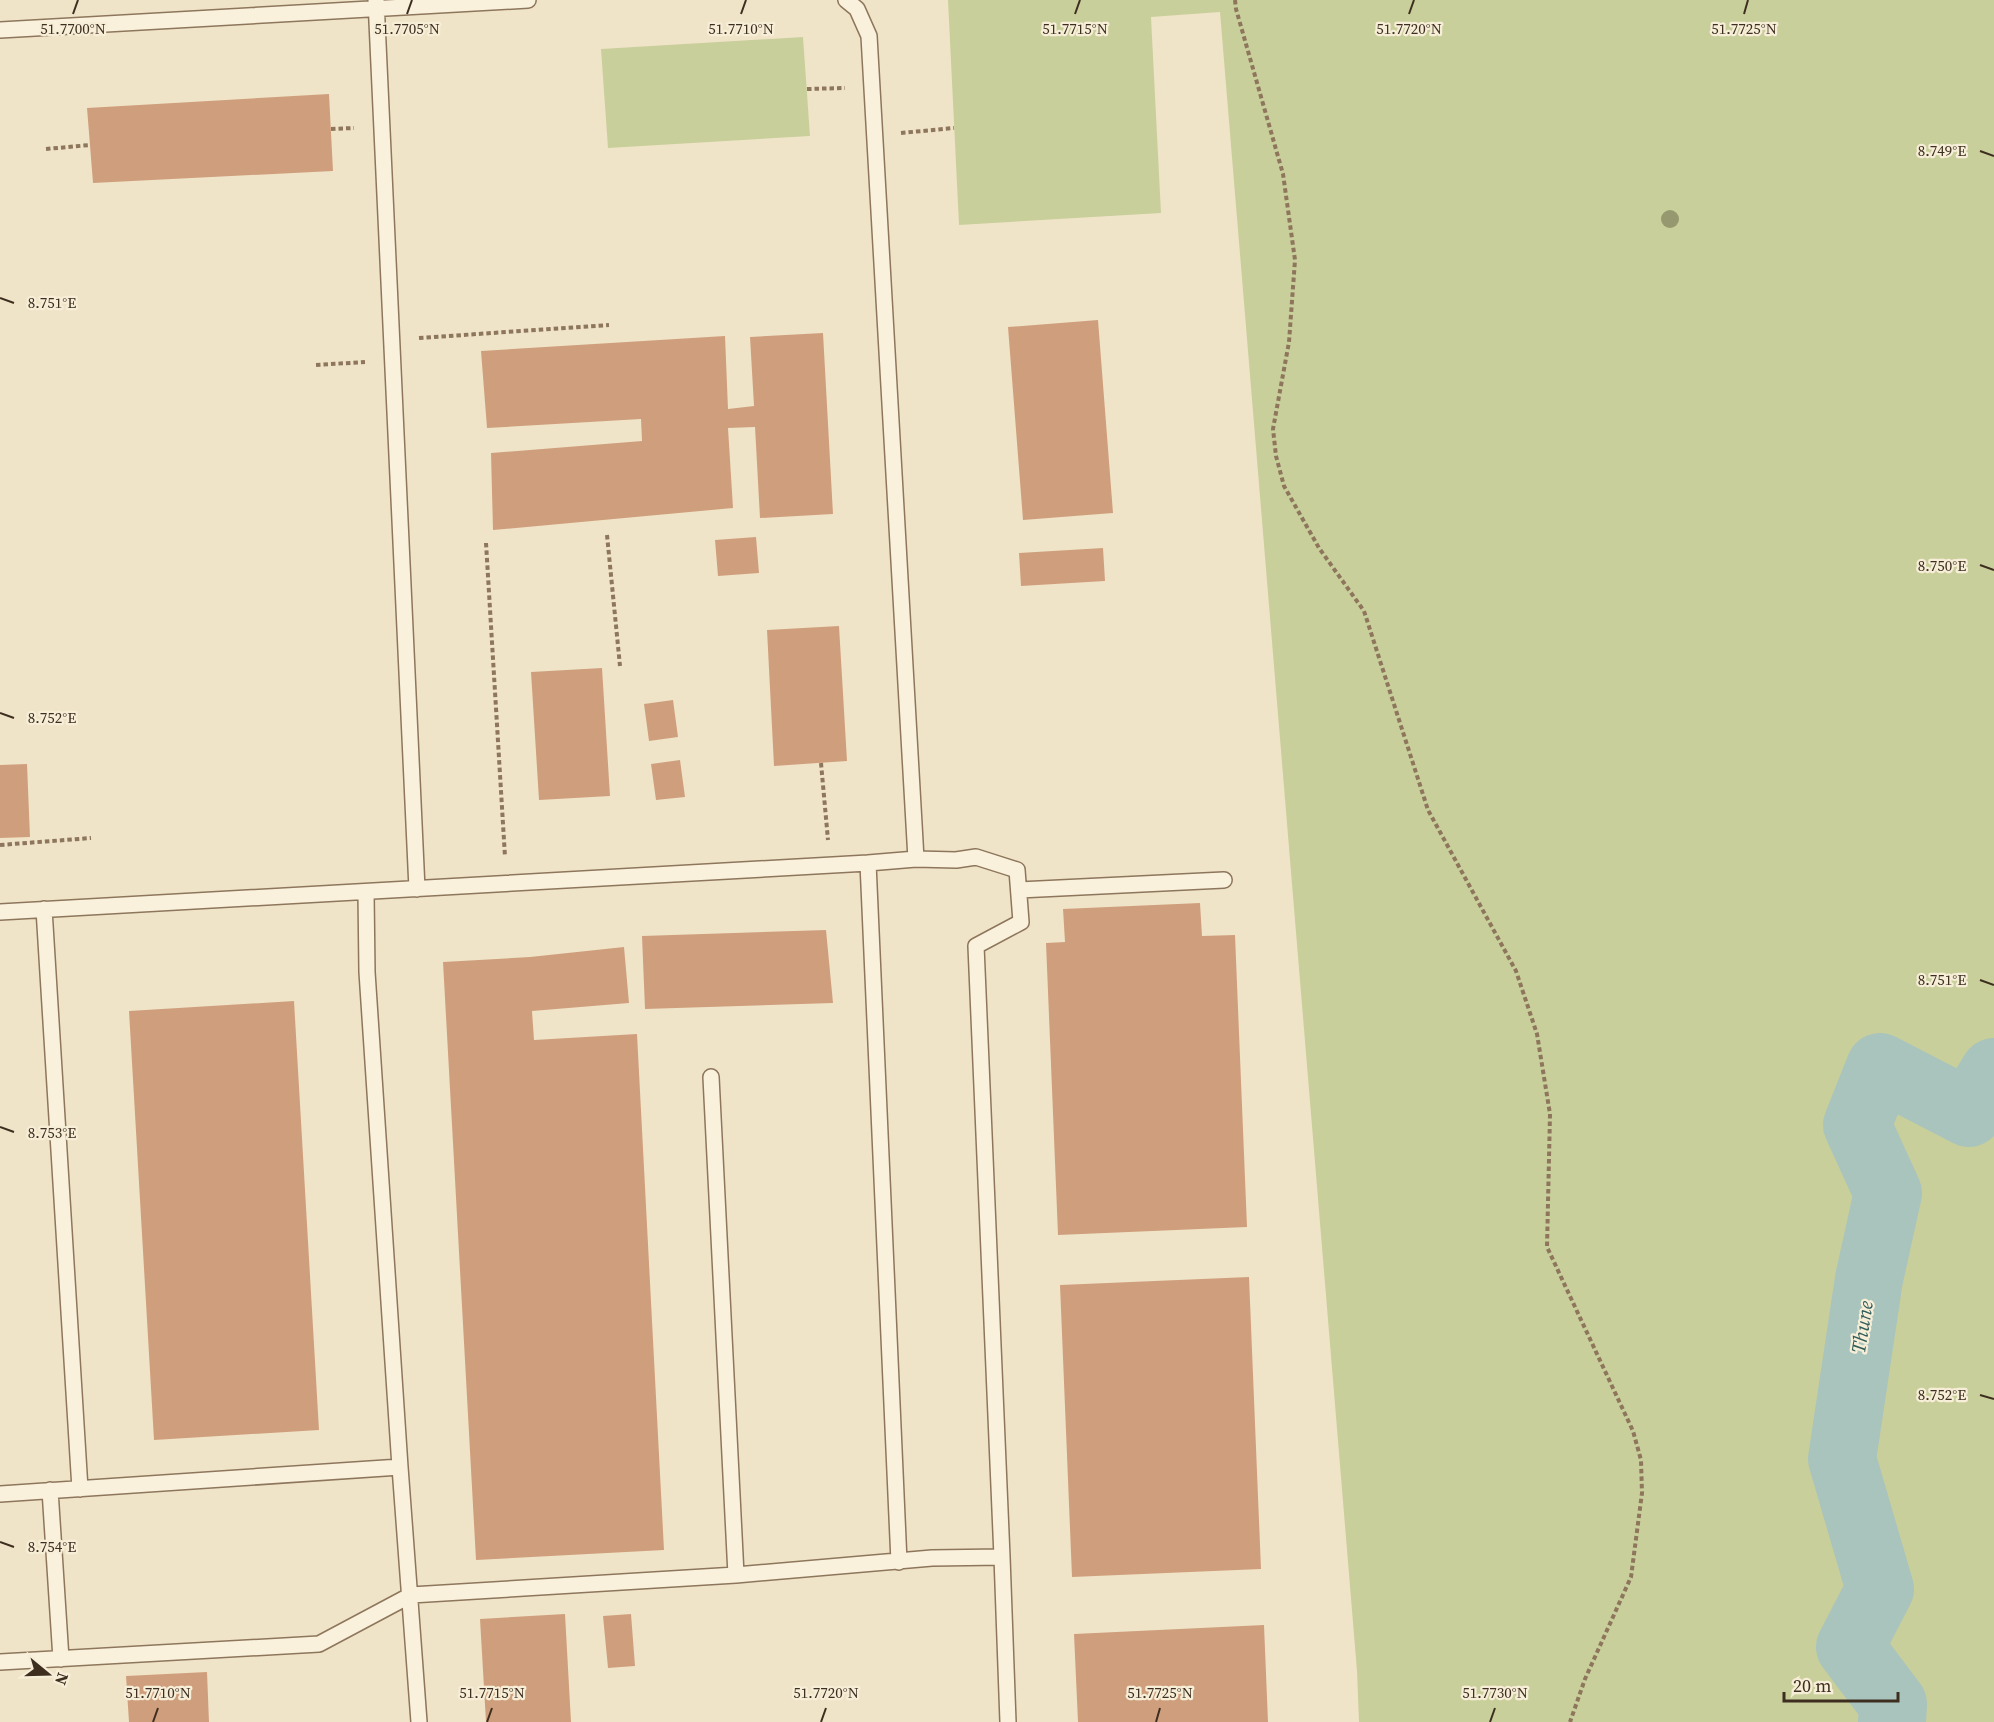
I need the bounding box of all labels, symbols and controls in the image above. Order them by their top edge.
text: 51.7700°N [40,18,106,39]
text: 51.7705°N [374,18,440,39]
text: 51.7710°N [708,18,774,39]
text: 51.7715°N [1042,18,1108,39]
text: 51.7720°N [1376,18,1442,39]
text: 51.7725°N [1711,18,1777,39]
text: 8.749°E [1918,140,1966,161]
text: 8.751°E [28,292,76,313]
text: 8.750°E [1918,555,1966,576]
text: 8.752°E [28,707,76,728]
text: 8.751°E [1918,969,1966,990]
text: 8.753°E [28,1122,76,1143]
water label: Thune [1844,1299,1880,1355]
text: 8.752°E [1918,1384,1966,1405]
text: 8.754°E [28,1536,76,1557]
north arrow [18,1644,78,1704]
scale bar [1784,1665,1898,1703]
text: N [50,1670,74,1688]
text: 20 m [1793,1673,1831,1698]
text: 51.7710°N [125,1682,191,1703]
text: 51.7715°N [459,1682,525,1703]
text: 51.7720°N [793,1682,859,1703]
text: 51.7725°N [1127,1682,1193,1703]
text: 51.7730°N [1462,1682,1528,1703]

